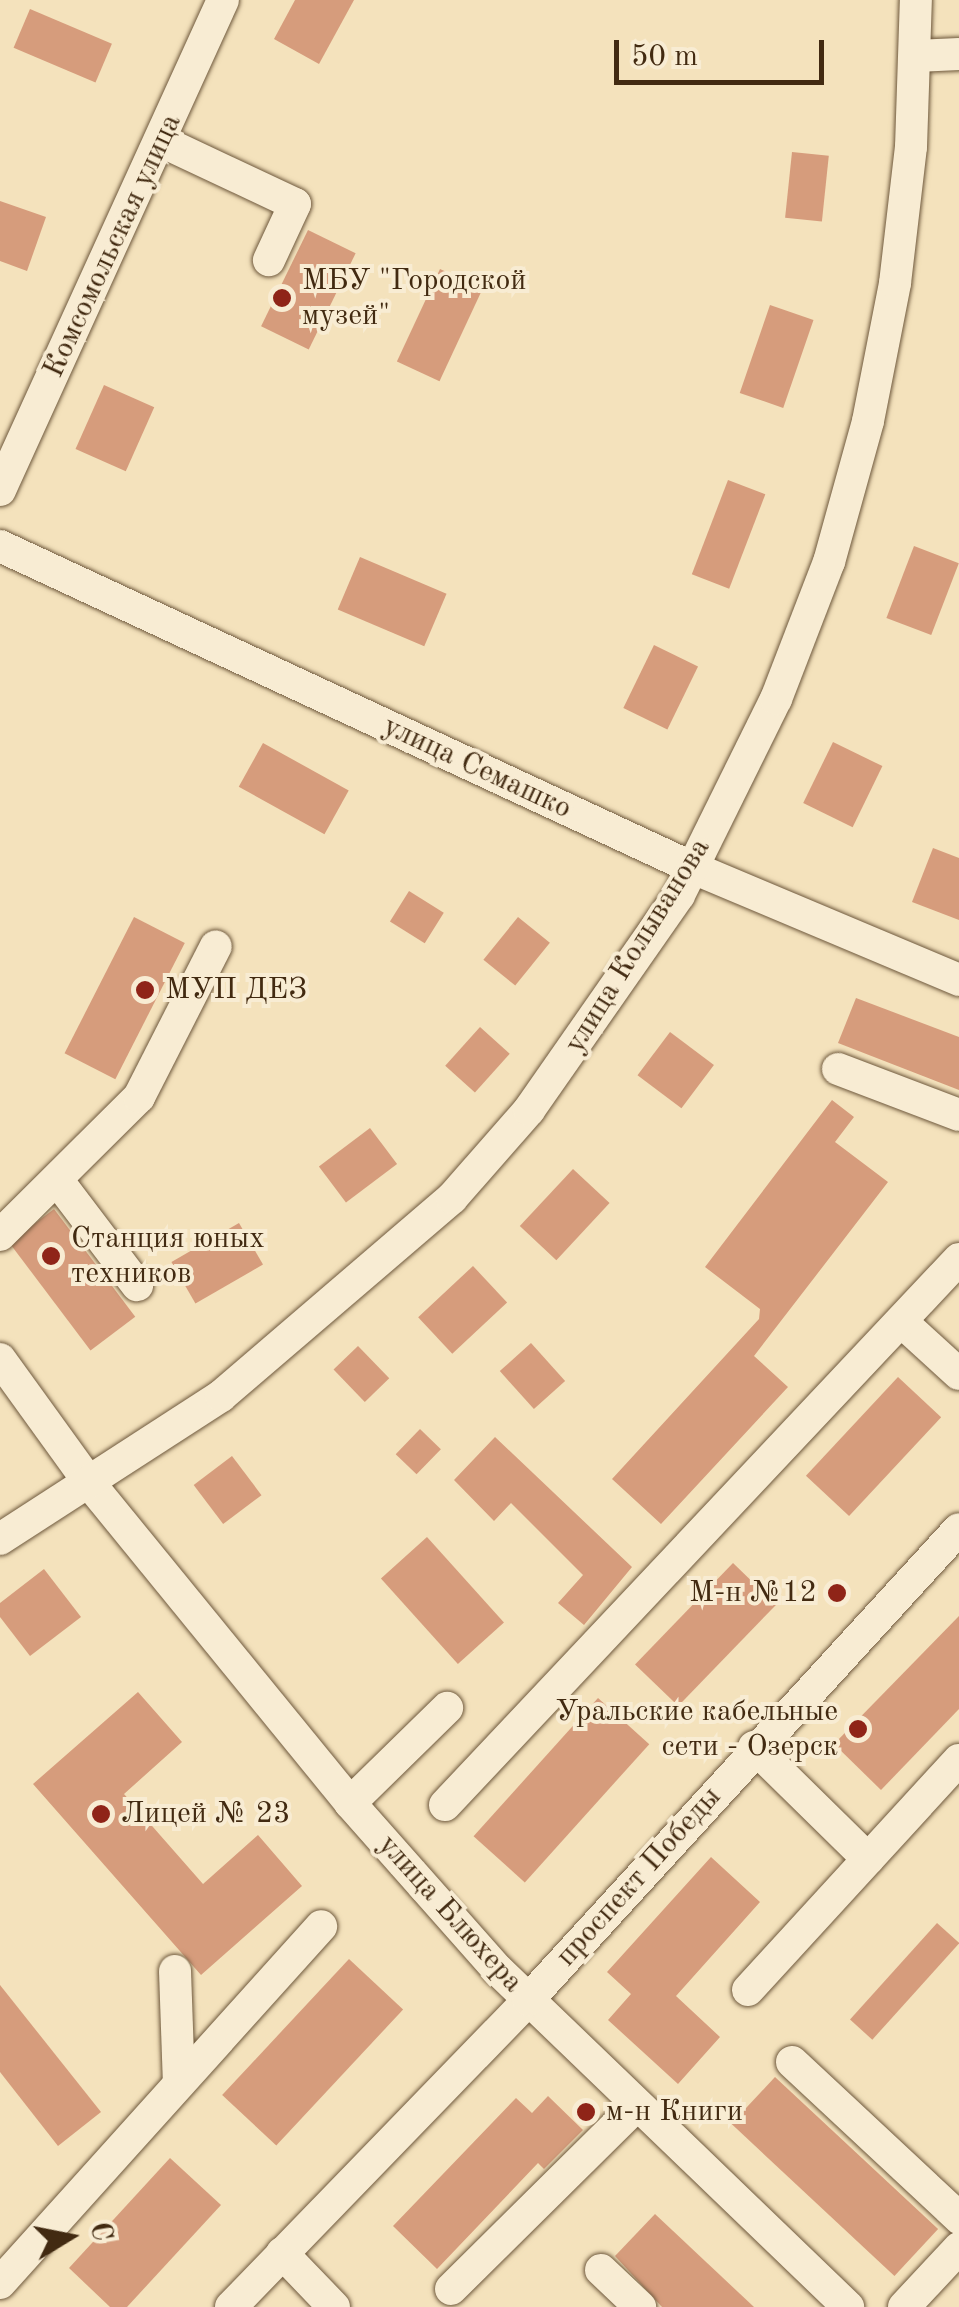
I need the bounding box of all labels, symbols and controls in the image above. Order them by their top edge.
scale bar [619,20,829,82]
text: 50 m [631,42,698,72]
street label: Комсомольская улица [36,108,190,384]
place label: МБУ "Городской музей" [302,263,526,334]
marker: МБУ "Городской музей" [271,287,293,309]
street label: улица Семашко [377,709,577,827]
street label: улица Колыванова [557,832,719,1060]
place label: МУП ДЕЗ [165,972,307,1008]
marker: МУП ДЕЗ [134,979,156,1001]
place label: Станция юных техников [71,1221,265,1292]
marker: Станция юных техников [40,1245,62,1267]
place label: М-н №12 [689,1575,817,1611]
marker: М-н №12 [826,1582,848,1604]
place label: Уральские кабельные сети - Озерск [555,1694,838,1764]
marker: Уральские кабельные сети - Озерск [847,1718,869,1740]
street label: проспект Победы [549,1780,729,1974]
place label: Лицей № 23 [121,1796,290,1832]
marker: Лицей № 23 [90,1803,112,1825]
street label: улица Блюхера [370,1828,530,2000]
place label: м-н Книги [606,2094,743,2130]
marker: м-н Книги [575,2101,597,2123]
north arrow [20,2187,120,2287]
text: С [84,2220,115,2243]

